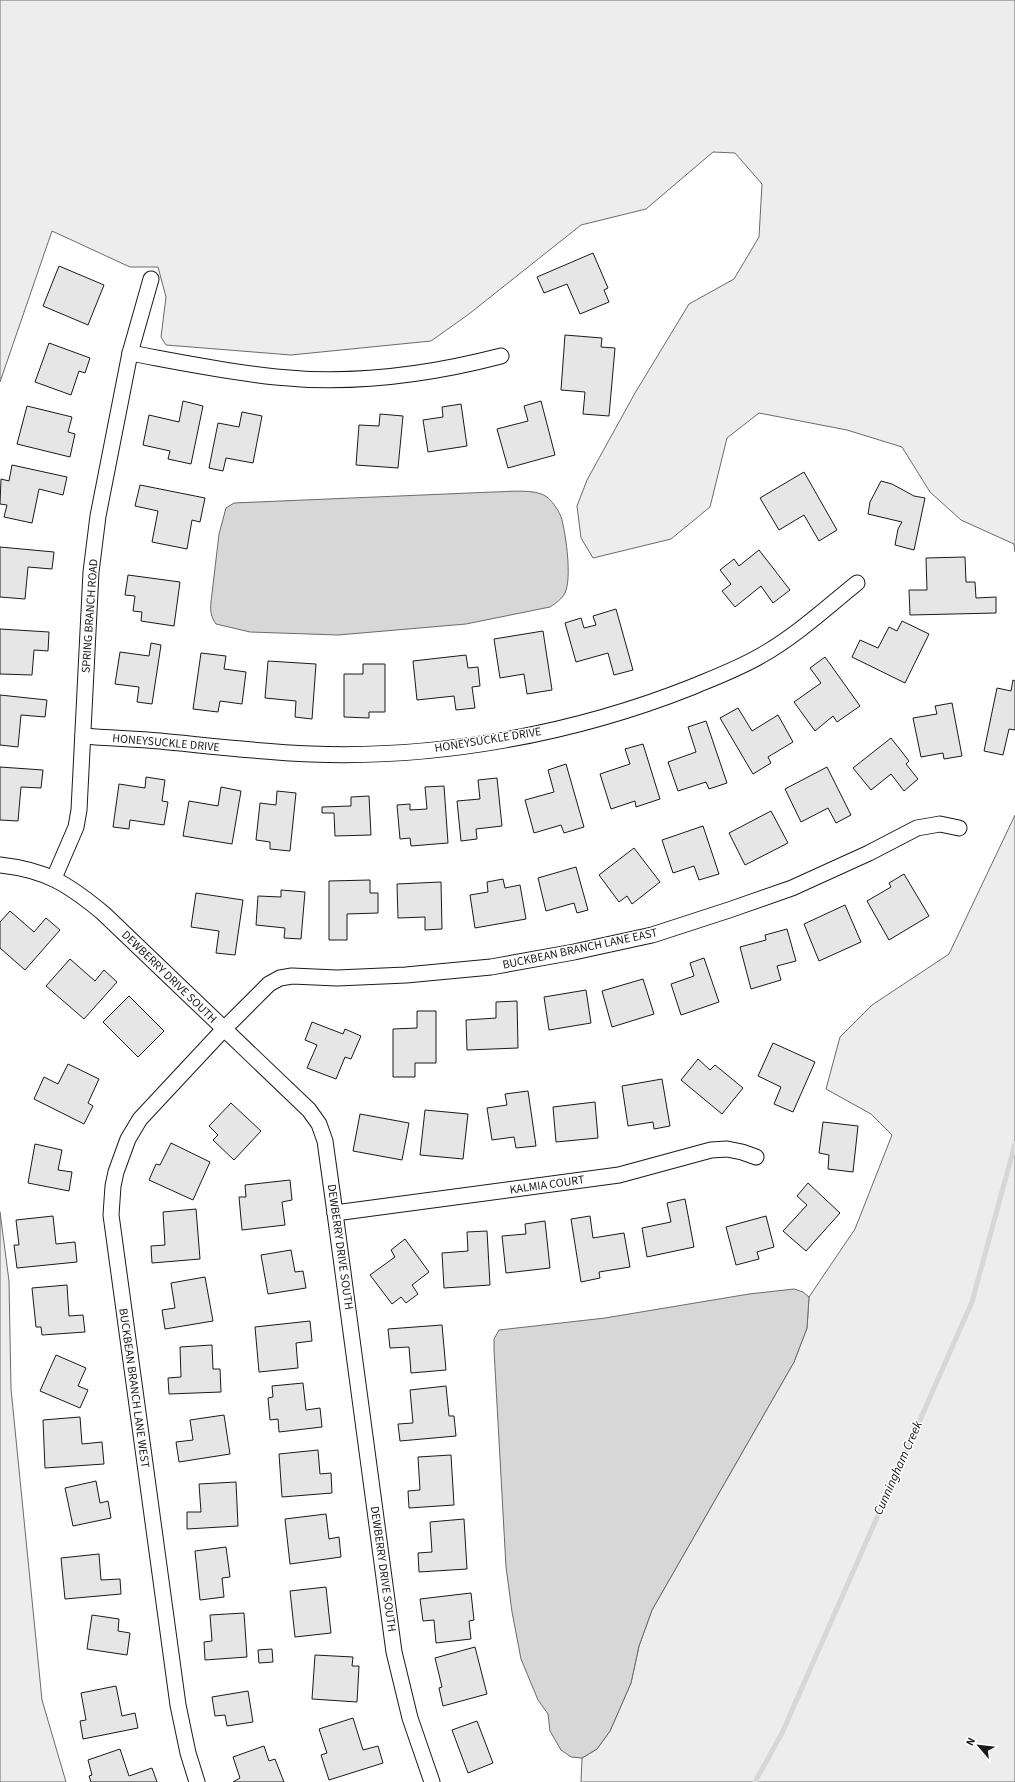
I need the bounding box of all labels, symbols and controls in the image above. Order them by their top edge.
street label: SPRING BRANCH ROAD [78,558,102,674]
street label: HONEYSUCKLE DRIVE [433,723,543,757]
street label: HONEYSUCKLE DRIVE [112,730,220,756]
street label: BUCKBEAN BRANCH LANE EAST [501,924,660,974]
street label: DEWBERRY DRIVE SOUTH [117,927,221,1027]
street label: KALMIA COURT [509,1171,586,1199]
street label: DEWBERRY DRIVE SOUTH [323,1183,357,1311]
street label: BUCKBEAN BRANCH LANE WEST [114,1307,154,1469]
water label: Cunningham Creek [869,1417,927,1518]
street label: DEWBERRY DRIVE SOUTH [366,1505,400,1633]
north arrow [959,1726,999,1766]
text: N [962,1735,979,1748]

